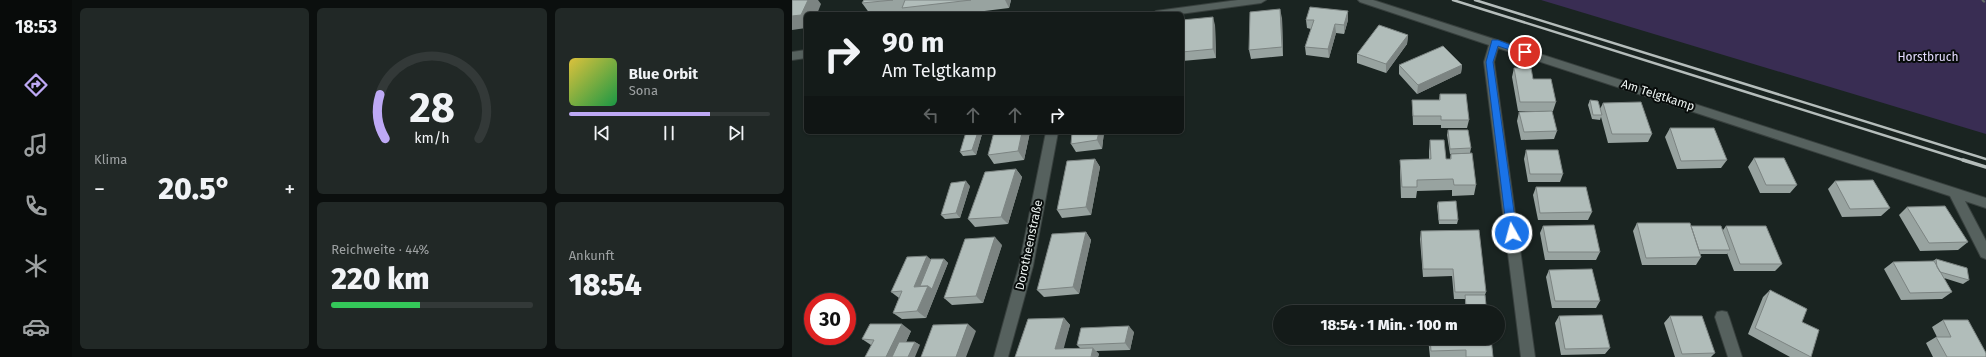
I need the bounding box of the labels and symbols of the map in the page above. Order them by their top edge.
pin [1508,35,1542,69]
park label: Horstbruch [1897,50,1959,64]
street label: Am Telgtkamp [1619,77,1697,113]
street label: Dorotheenstraße [1013,199,1045,291]
position arrow [1491,212,1533,254]
speed limit sign: 30 [804,293,856,345]

